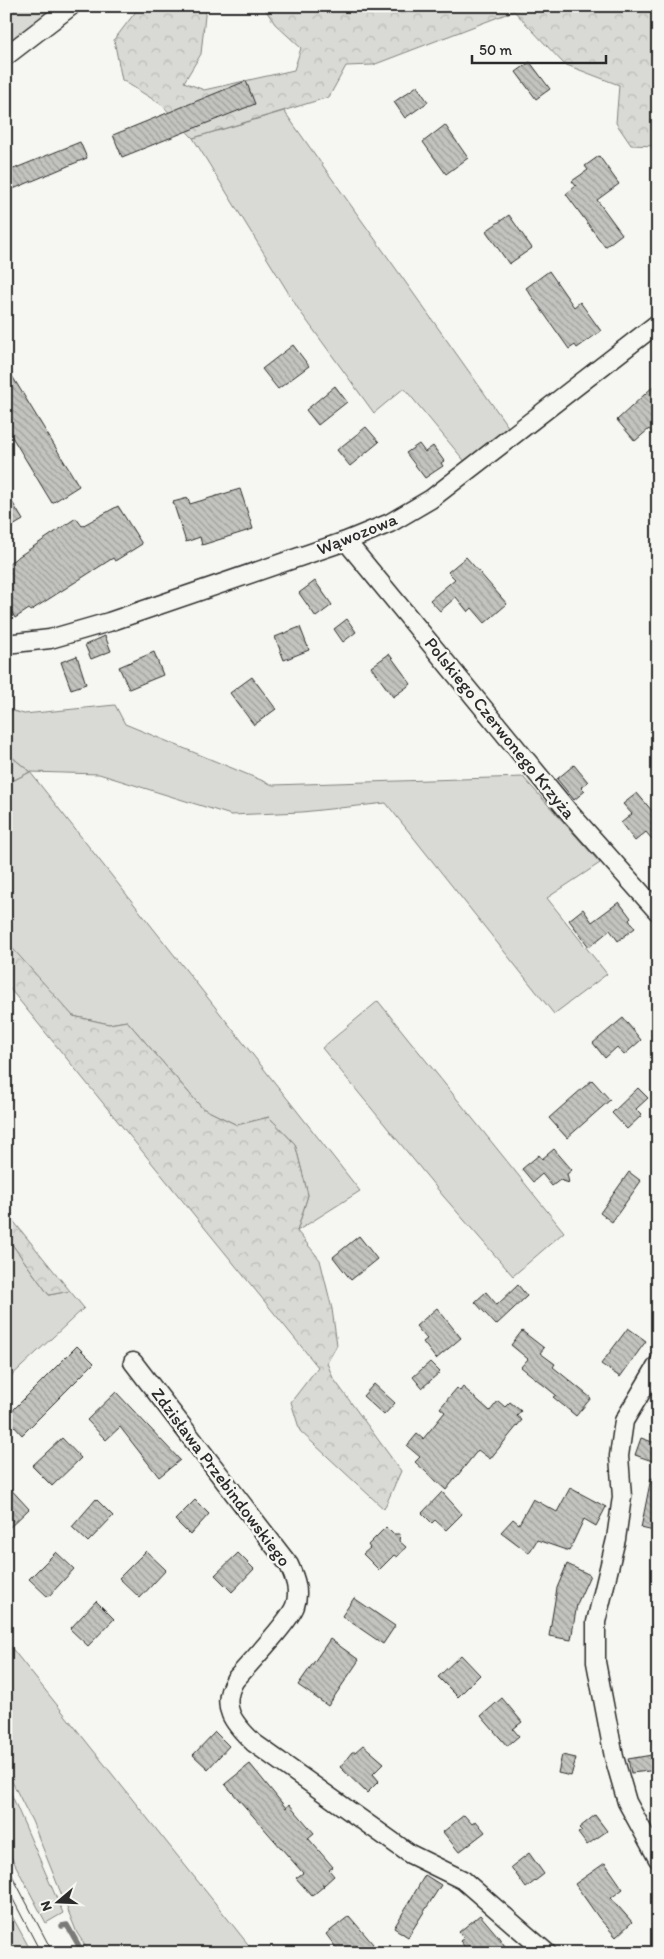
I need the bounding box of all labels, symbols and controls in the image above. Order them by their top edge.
scale bar [472,32,605,64]
text: 50 m [479,41,512,59]
street label: Wąwozowa [314,508,401,560]
street label: Polskiego Czerwonego Krzyża [420,633,581,824]
street label: Zdzisława Przebindowskiego [147,1383,295,1571]
north arrow [32,1876,82,1926]
text: N [37,1899,56,1913]

